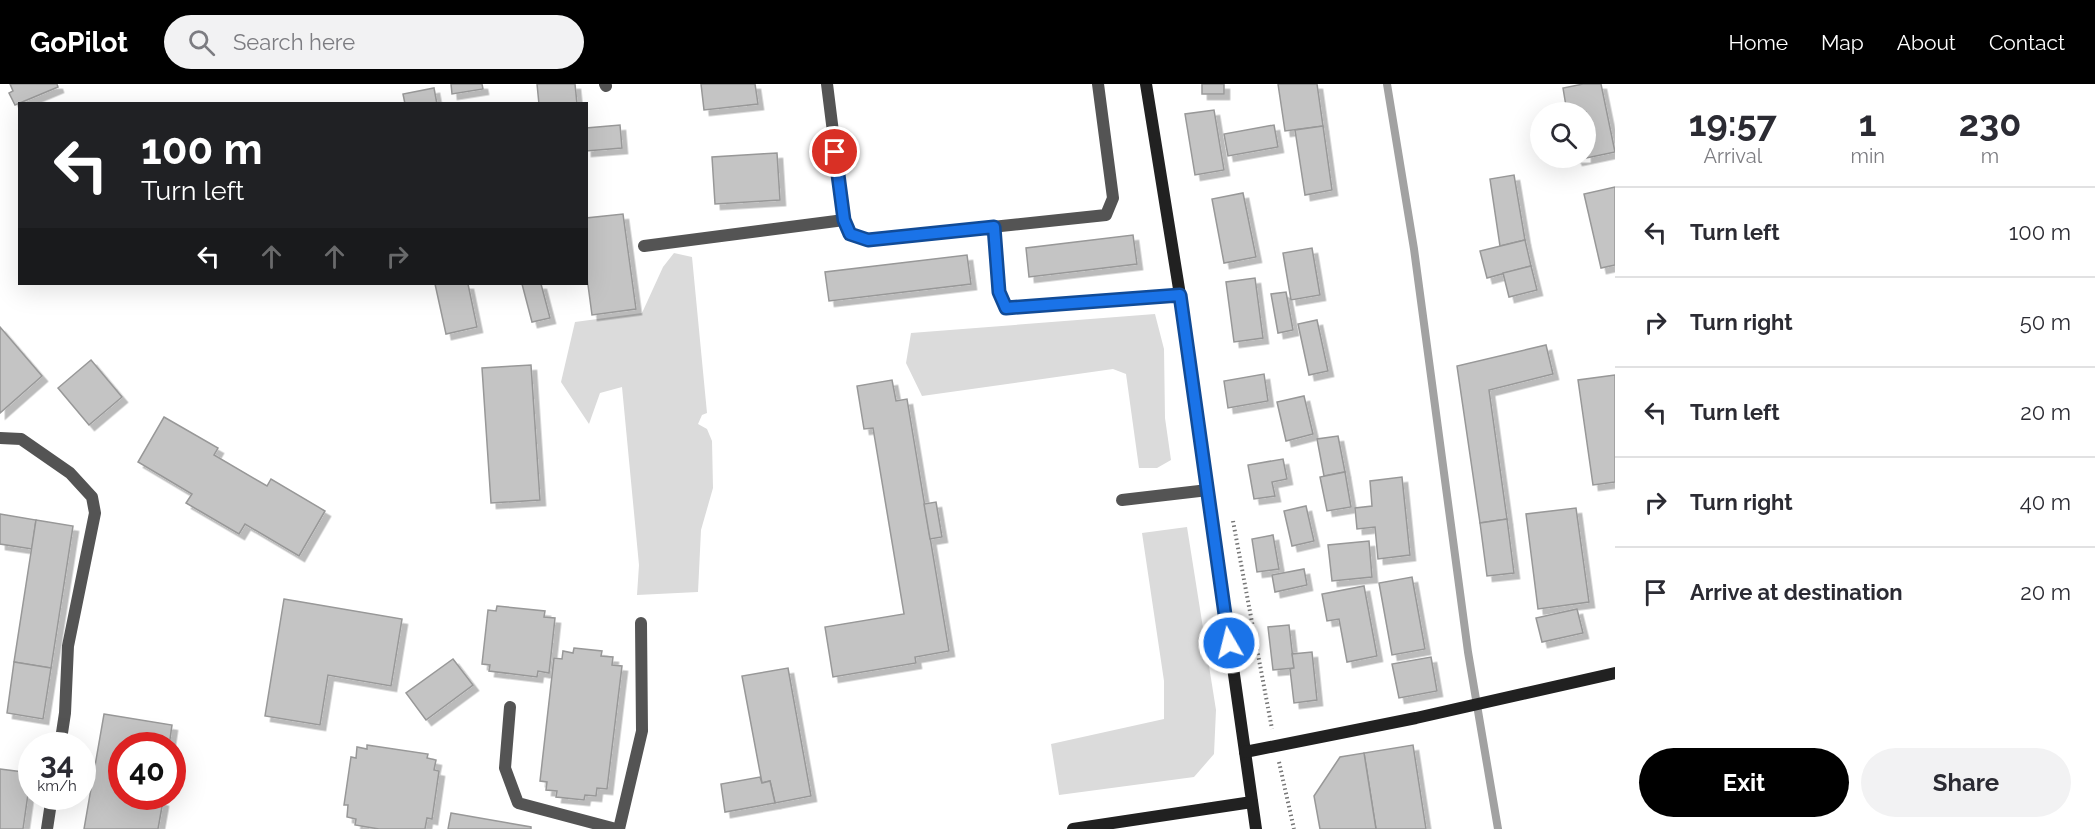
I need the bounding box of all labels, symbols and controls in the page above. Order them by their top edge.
search box [164,15,584,69]
text: GoPilot [30,26,128,59]
icon: search [185,26,218,59]
text: Search here [233,29,355,55]
text: Home [1729,30,1788,55]
text: Map [1821,30,1864,55]
text: About [1897,30,1956,55]
text: Contact [1989,30,2065,55]
map controls [1530,102,1596,168]
button: search [1530,102,1596,168]
text: 19:57 [1689,102,1777,144]
text: 1 [1859,102,1877,144]
text: 230 [1959,102,2021,144]
text: 100 m [141,125,263,174]
icon: left [42,126,120,204]
pin [809,126,860,177]
icon: arrive [818,135,851,168]
text: Arrival [1703,144,1762,168]
text: min [1851,144,1885,168]
text: m [1981,144,1999,168]
text: Turn left [141,175,244,206]
icon: left [1639,216,1672,249]
text: Turn left [1690,219,1780,245]
text: 100 m [2009,219,2071,245]
icon: left [192,240,225,273]
icon: ahead [255,240,288,273]
icon: ahead [318,240,351,273]
icon: right [381,240,414,273]
icon: right [1639,306,1672,339]
text: Turn right [1690,309,1793,335]
text: 50 m [2020,309,2071,335]
icon: left [1639,396,1672,429]
text: Turn left [1690,399,1780,425]
text: 20 m [2020,399,2071,425]
icon: right [1639,486,1672,519]
text: Turn right [1690,489,1793,515]
text: 40 m [2020,489,2071,515]
icon: arrive [1639,576,1672,609]
text: Arrive at destination [1690,579,1903,605]
text: 20 m [2020,579,2071,605]
position arrow [1197,611,1261,675]
speed limit sign: 40 [108,732,186,810]
text: 34 [40,746,74,781]
button: Exit [1639,748,1849,817]
button: Share [1861,748,2071,817]
text: km/h [37,777,77,795]

